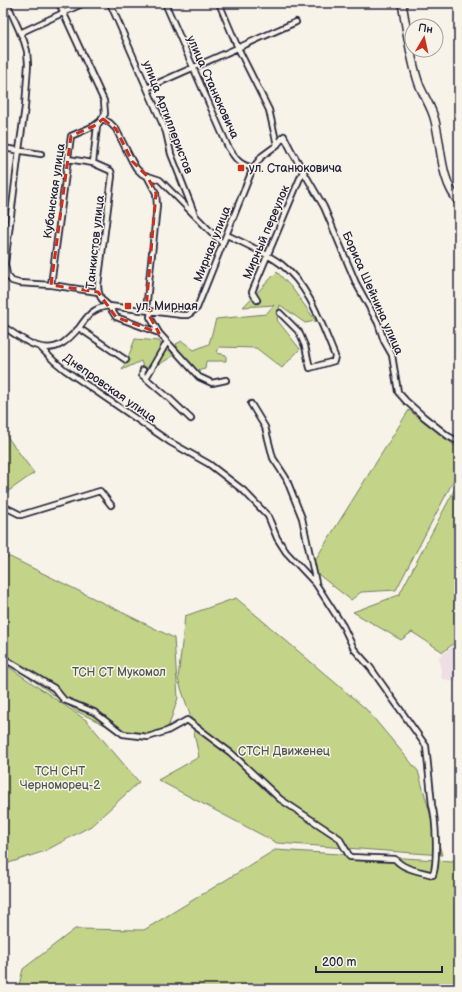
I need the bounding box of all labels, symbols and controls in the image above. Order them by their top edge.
north arrow [404,18,444,58]
text: Пн [417,21,434,36]
street label: улица Станюковича [183,33,242,141]
street label: улица Артиллеристов [139,58,196,177]
street label: Кубанская улица [40,142,69,240]
place label: ул. Станюковича [249,161,342,176]
marker: ул. Станюковича [236,163,246,173]
street label: Мирный переулок [240,182,293,282]
street label: Танкистов улица [83,194,108,290]
street label: Мирная улица [190,204,234,284]
street label: Бориса Шейнина улица [339,229,406,357]
place label: ул. Мирная [136,299,198,314]
marker: ул. Мирная [123,301,133,311]
street label: Днепровская улица [60,351,159,426]
park label: ТСН СТ Мукомол [72,665,166,680]
park label: СТСН Движенец [238,744,330,759]
park label: ТСН СНТ Черноморец-2 [20,764,100,793]
scale bar [316,948,442,974]
text: 200 m [322,955,356,970]

